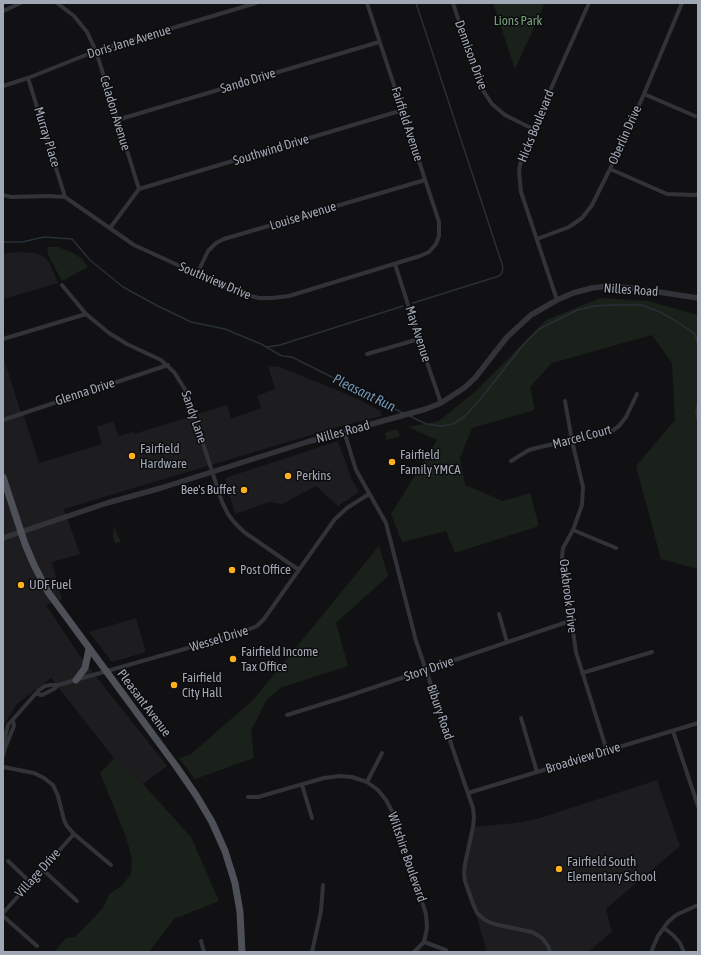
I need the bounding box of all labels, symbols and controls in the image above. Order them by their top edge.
park label: Lions Park [494,13,542,29]
street label: Dennison Drive [451,18,491,92]
street label: Doris Jane Avenue [85,22,173,62]
street label: Sando Drive [218,65,278,97]
street label: Celadon Avenue [96,74,134,152]
street label: Fairfield Avenue [388,85,426,163]
street label: Hicks Boulevard [514,88,558,164]
street label: Oberlin Drive [605,103,645,167]
street label: Murray Place [30,105,64,169]
street label: Southwind Drive [231,131,311,169]
street label: Louise Avenue [268,199,338,233]
street label: Southview Drive [177,259,253,303]
street label: Nilles Road [603,280,659,300]
street label: May Avenue [402,304,434,364]
water label: Pleasant Run [330,371,398,415]
street label: Glenna Drive [53,375,117,409]
street label: Sandy Lane [178,389,210,445]
street label: Nilles Road [315,417,371,447]
street label: Marcel Court [551,422,613,452]
place label: Fairfield Hardware [140,441,187,472]
place label: Fairfield Family YMCA [400,447,461,478]
marker: Fairfield Hardware [127,451,137,461]
marker: Fairfield Family YMCA [387,457,397,467]
place label: Perkins [296,468,331,484]
marker: Perkins [283,471,293,481]
place label: Bee's Buffet [181,482,236,498]
marker: Bee's Buffet [239,485,249,495]
street label: Oakbrook Drive [556,558,580,634]
place label: Post Office [240,562,291,578]
marker: Post Office [227,565,237,575]
place label: UDF Fuel [29,577,72,593]
marker: UDF Fuel [16,580,26,590]
street label: Wessel Drive [188,623,250,655]
place label: Fairfield Income Tax Office [241,644,318,675]
street label: Story Drive [402,653,456,685]
marker: Fairfield Income Tax Office [228,654,238,664]
street label: Pleasant Avenue [114,666,174,740]
place label: Fairfield City Hall [182,670,222,701]
marker: Fairfield City Hall [169,680,179,690]
street label: Bibury Road [423,682,457,742]
street label: Broadview Drive [544,739,622,777]
street label: Wiltshire Boulevard [384,810,430,904]
street label: Village Drive [12,845,64,901]
place label: Fairfield South Elementary School [567,854,656,885]
marker: Fairfield South Elementary School [554,864,564,874]

